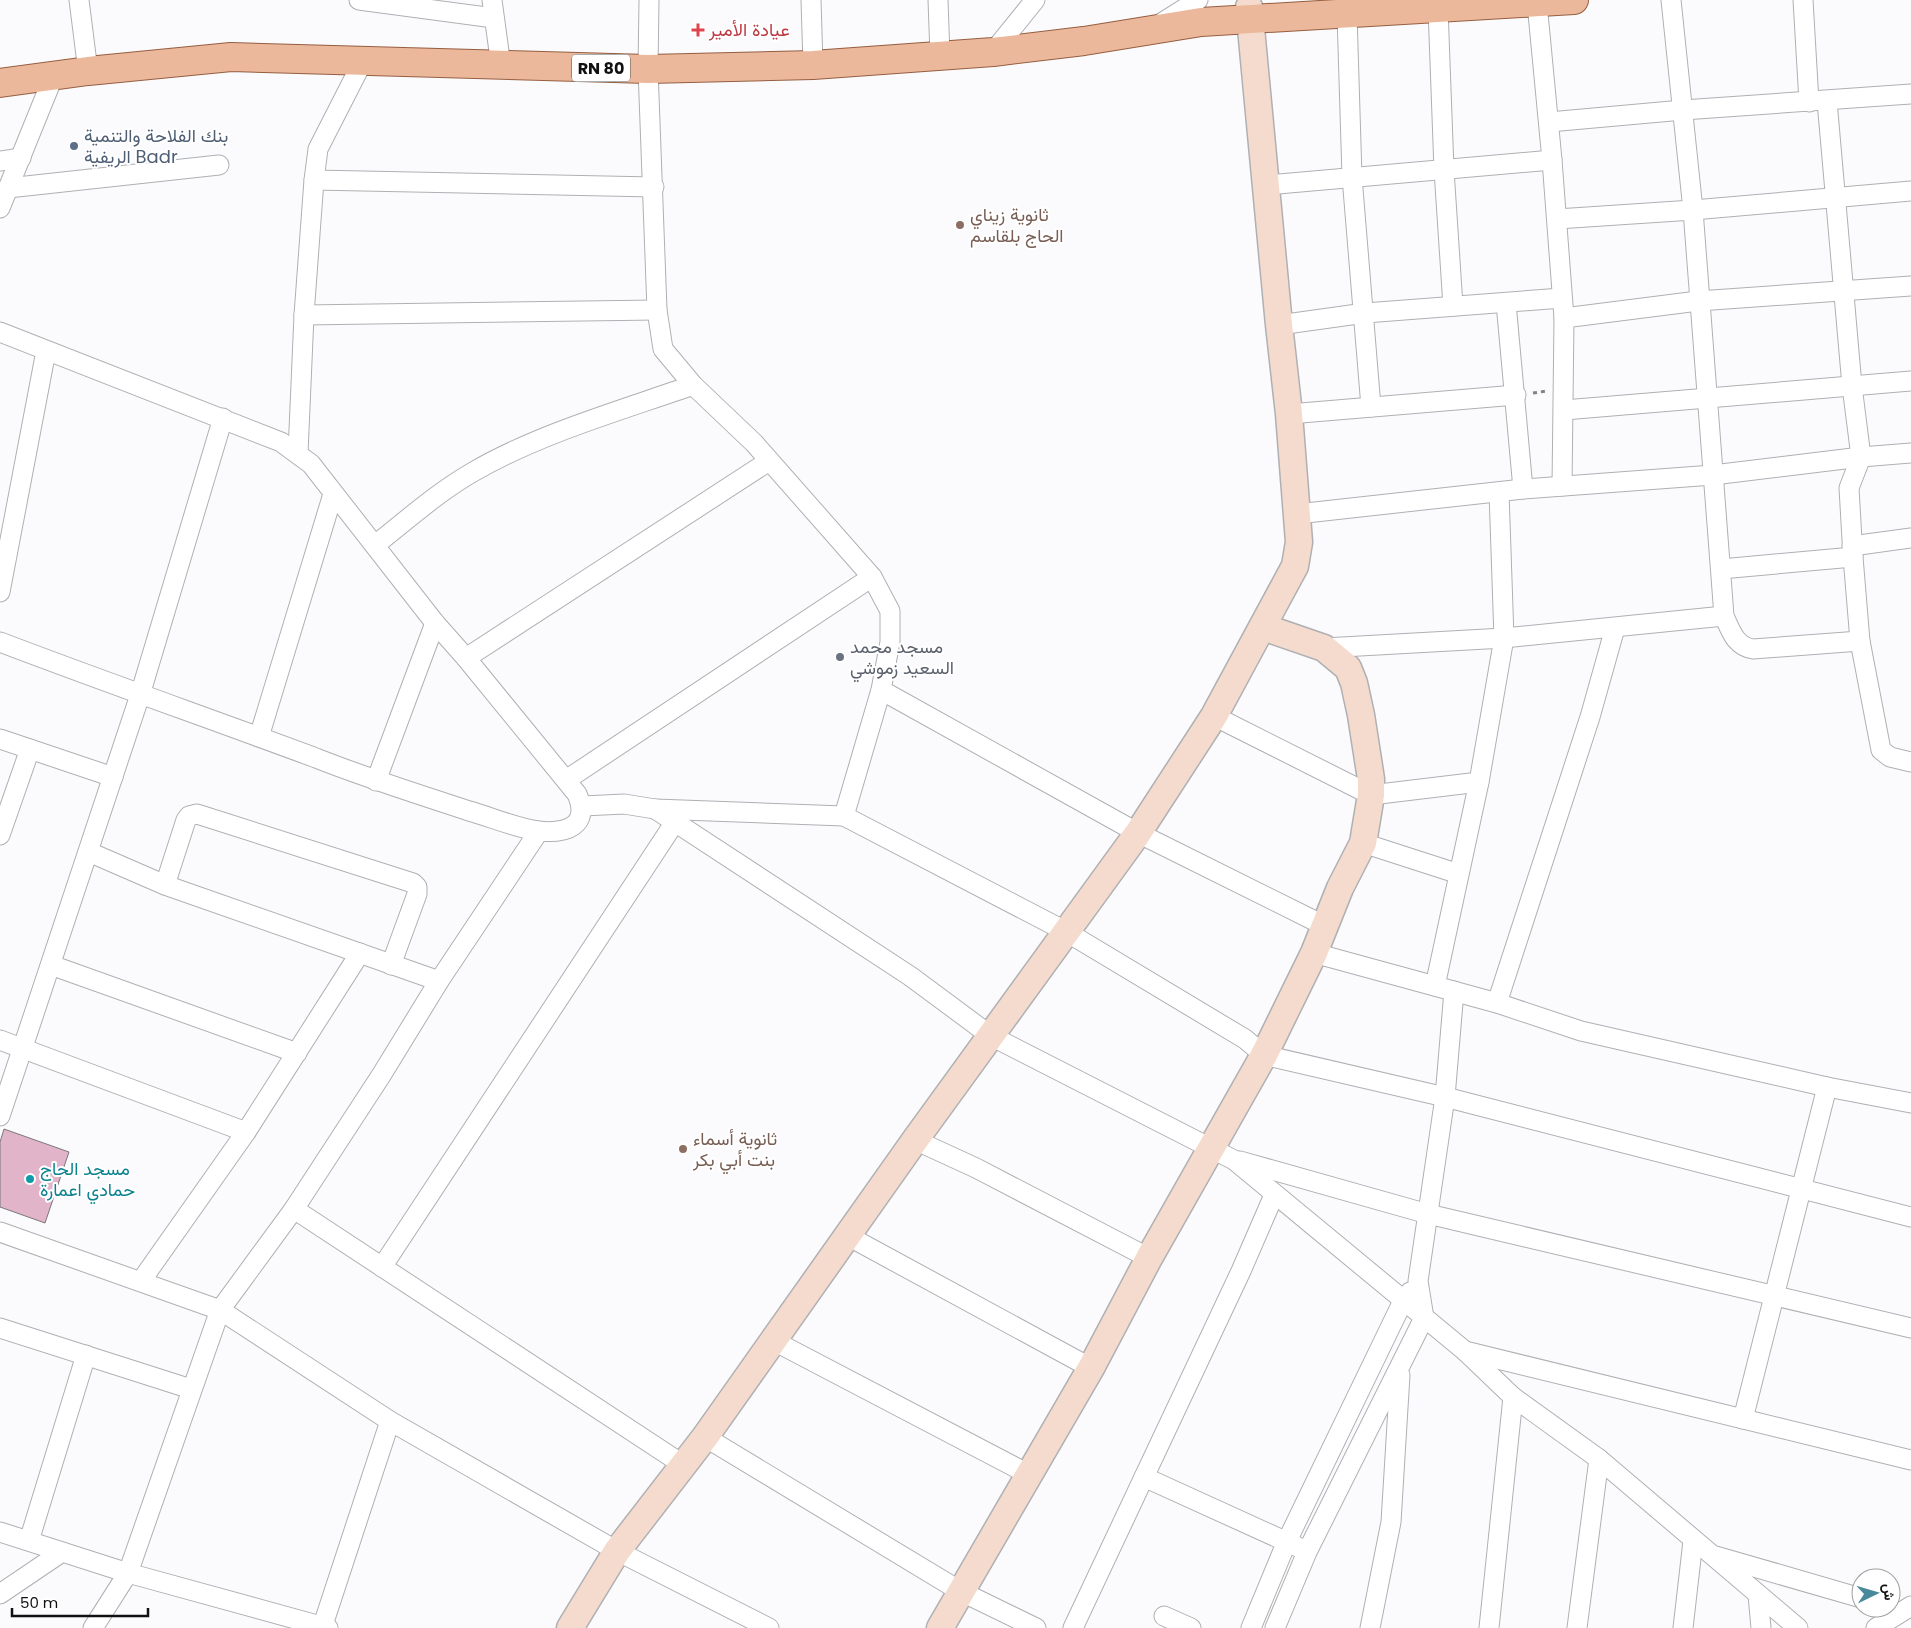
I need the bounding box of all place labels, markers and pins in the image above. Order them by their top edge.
place label: عيادة الأمير [708,17,790,42]
marker: عيادة الأمير [691,23,705,37]
place label: بنك الفلاحة والتنمية الريفية Badr [84,123,228,169]
marker: بنك الفلاحة والتنمية الريفية Badr [68,140,80,152]
place label: ثانوية زيناي الحاج بلقاسم [970,202,1064,248]
marker: ثانوية زيناي الحاج بلقاسم [954,219,966,231]
place label: مسجد محمد السعيد زموشي [850,634,954,683]
marker: مسجد محمد السعيد زموشي [834,651,846,663]
place label: ثانوية أسماء بنت أبي بكر [692,1126,777,1175]
marker: ثانوية أسماء بنت أبي بكر [677,1143,689,1155]
place label: مسجد الحاج حمادي اعمارة [40,1156,135,1205]
marker: مسجد الحاج حمادي اعمارة [24,1173,36,1185]

